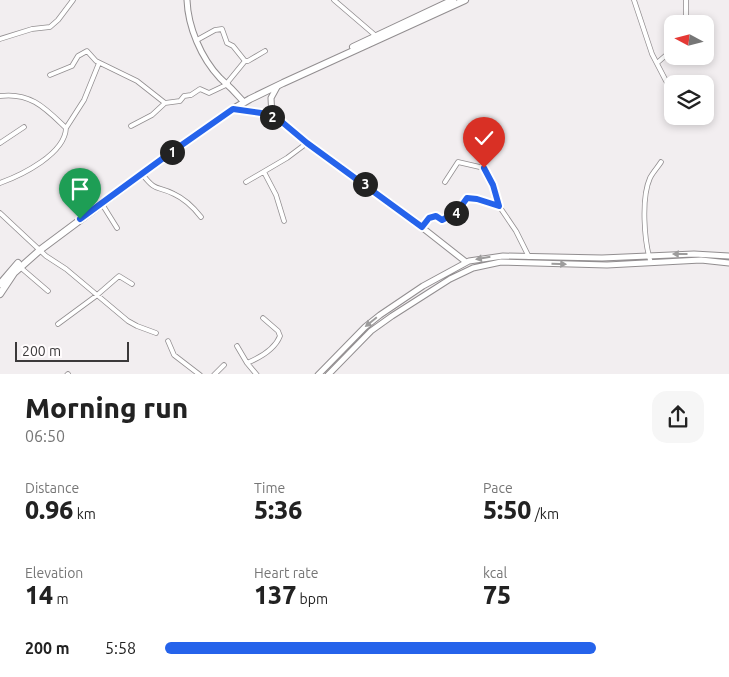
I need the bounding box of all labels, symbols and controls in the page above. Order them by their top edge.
north arrow [664,15,714,65]
map controls [664,15,714,125]
button: layers [664,75,714,125]
pin: 2 [260,104,284,130]
text: 2 [269,109,276,125]
pin [463,117,505,168]
icon: check [470,124,498,152]
pin: 1 [160,140,184,164]
text: 1 [169,144,176,160]
pin [59,168,101,219]
pin: 3 [352,172,378,196]
icon: arrive [66,175,94,203]
text: 3 [362,176,369,192]
pin: 4 [444,200,468,226]
text: 4 [453,205,460,221]
one-way arrow [672,250,688,258]
one-way arrow [476,254,491,262]
one-way arrow [552,260,568,268]
one-way arrow [365,317,378,328]
scale bar [15,340,129,363]
text: 200 m [22,343,61,359]
button: share [652,391,704,443]
text: Morning run [25,392,188,423]
text: 06:50 [25,427,65,445]
text: Distance [25,480,79,496]
text: Time [254,480,285,496]
text: Pace [483,480,513,496]
text: 0.96 [25,496,73,524]
text: 5:36 [254,496,302,524]
text: 5:50 [483,496,531,524]
text: km [73,506,96,522]
text: /km [531,506,559,522]
text: Elevation [25,565,83,581]
text: Heart rate [254,565,318,581]
text: kcal [483,565,507,581]
text: 14 [25,581,53,609]
text: 137 [254,581,296,609]
text: 75 [483,581,511,609]
text: m [53,591,69,607]
text: bpm [296,591,328,607]
text: 200 m [25,639,70,657]
text: 5:58 [105,639,136,657]

